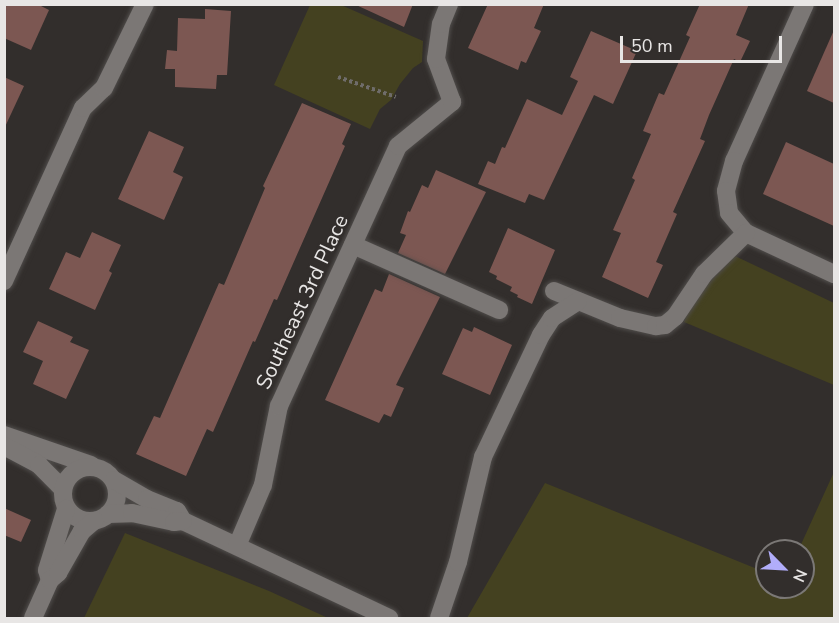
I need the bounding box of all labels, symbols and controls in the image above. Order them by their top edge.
scale bar [623,24,785,62]
text: 50 m [631,34,673,58]
street label: Southeast 3rd Place [251,211,353,393]
north arrow [755,539,815,599]
text: N [787,566,812,585]

